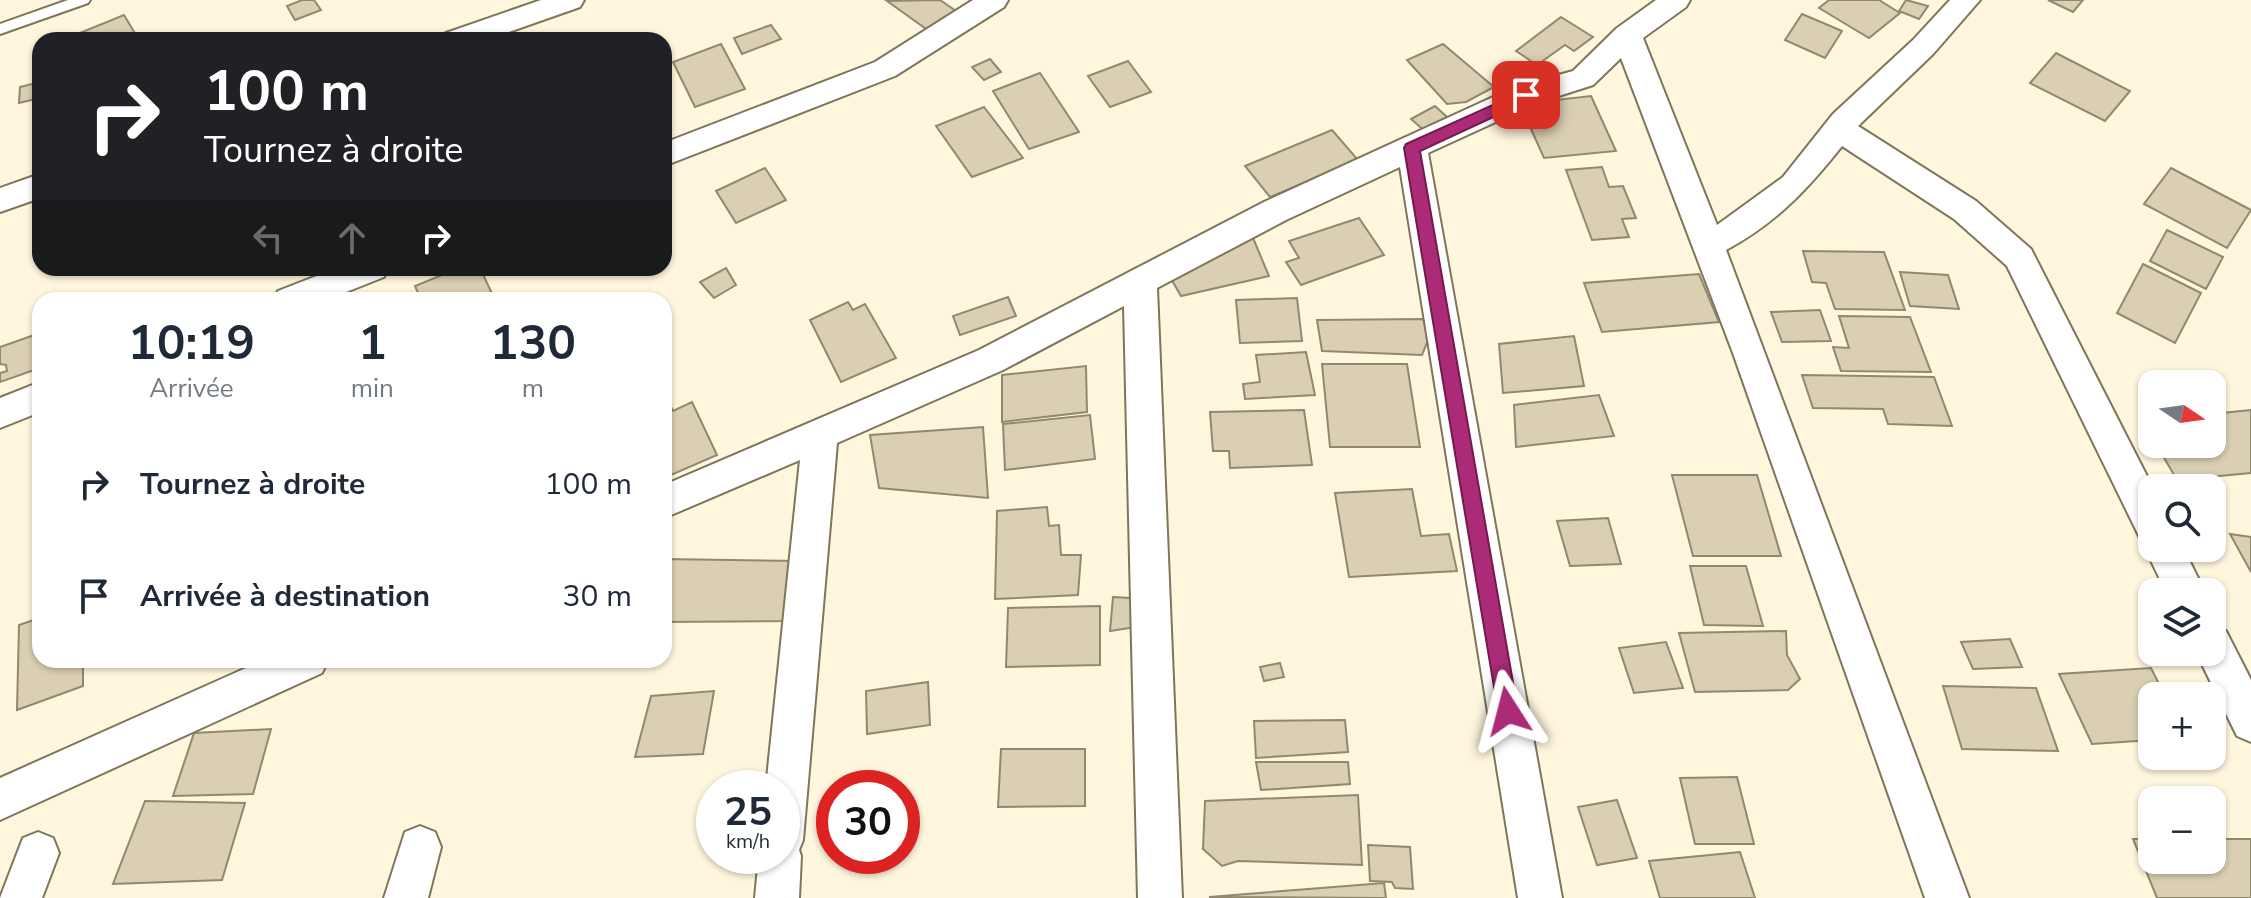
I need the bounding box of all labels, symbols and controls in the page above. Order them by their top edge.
text: 100 m [204,53,369,130]
pin [1492,61,1560,129]
icon: right [72,64,176,168]
icon: arrive [1504,73,1548,117]
text: Tournez à droite [204,126,463,175]
icon: left [246,216,290,260]
icon: ahead [330,216,374,260]
icon: right [414,216,458,260]
text: 10:19 [128,310,255,376]
text: 1 [358,310,387,376]
text: 130 [490,310,576,376]
north arrow [2138,370,2226,458]
map controls [2138,370,2226,874]
text: Arrivée [149,371,234,406]
text: min [351,371,394,406]
text: m [522,371,544,406]
icon: right [72,462,116,506]
text: Tournez à droite [140,464,365,505]
text: 100 m [545,464,632,505]
button: search [2138,474,2226,562]
icon: arrive [72,574,116,618]
text: Arrivée à destination [140,576,430,617]
text: 30 m [563,576,632,617]
button: layers [2138,578,2226,666]
position arrow [1466,669,1550,753]
button: + [2138,682,2226,770]
speed limit sign: 30 [816,770,920,874]
text: 25 [724,785,772,839]
button: − [2138,786,2226,874]
text: km/h [726,828,770,855]

